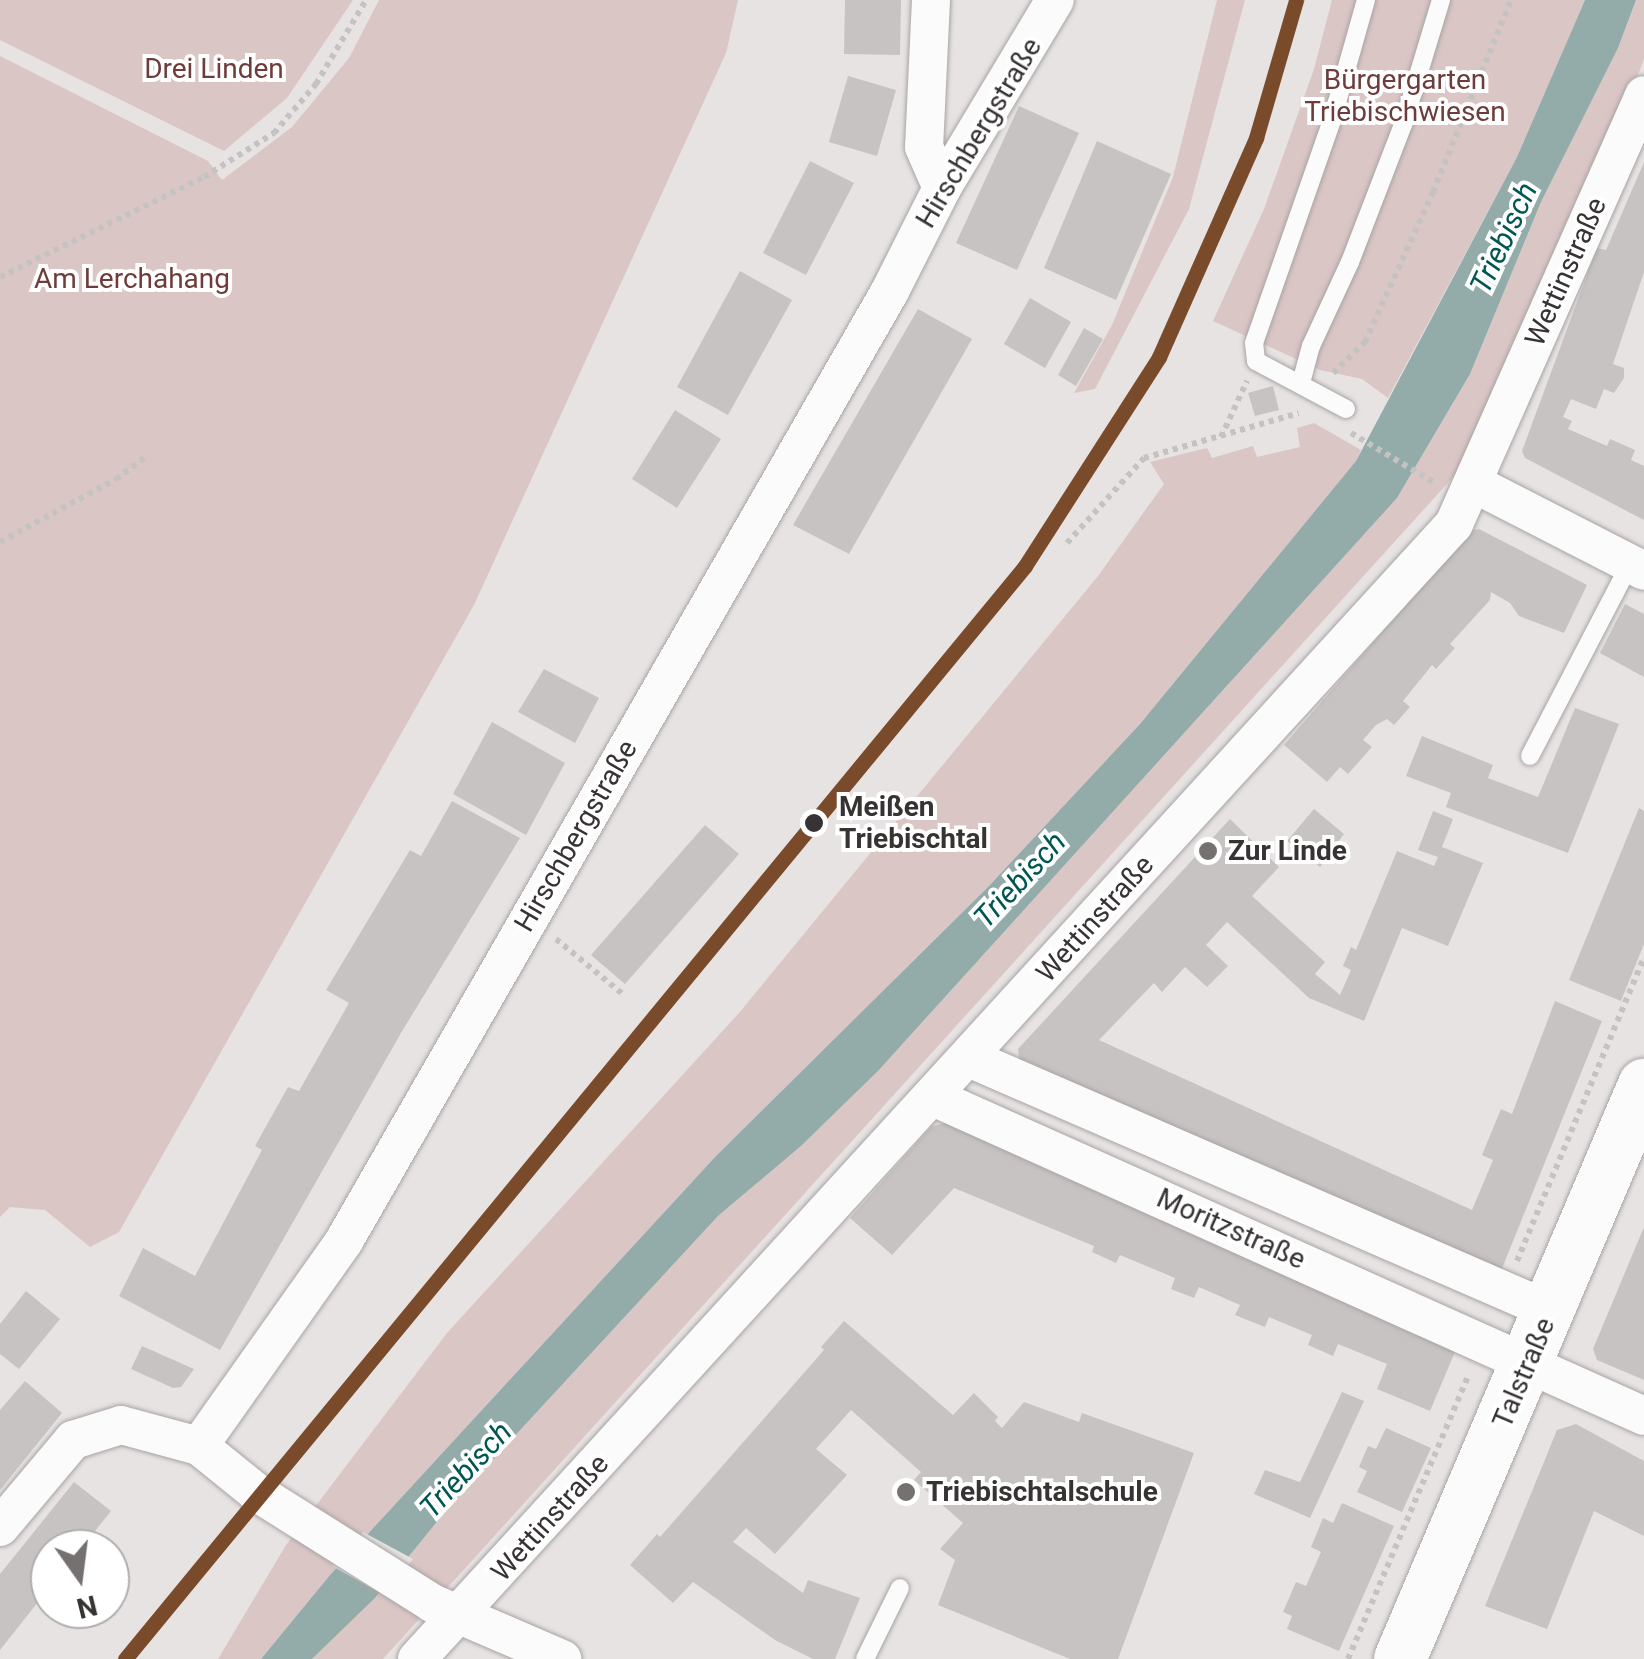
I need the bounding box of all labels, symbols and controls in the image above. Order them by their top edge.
street label: Hirschbergstraße [909,32,1049,234]
park label: Drei Linden [144,52,284,86]
park label: Bürgergarten Triebischwiesen [1304,63,1506,129]
water label: Triebisch [1463,177,1545,299]
street label: Wettinstraße [1518,192,1614,352]
park label: Am Lerchahang [34,262,230,296]
street label: Hirschbergstraße [508,734,644,938]
place label: Meißen Triebischtal [839,790,988,856]
marker: Meißen Triebischtal [798,807,830,839]
water label: Triebisch [966,824,1074,936]
place label: Zur Linde [1228,834,1347,868]
marker: Zur Linde [1197,840,1219,862]
street label: Wettinstraße [1029,849,1161,989]
street label: Moritzstraße [1152,1181,1310,1277]
street label: Talstraße [1486,1313,1562,1433]
water label: Triebisch [412,1414,520,1526]
street label: Wettinstraße [484,1448,616,1588]
place label: Triebischtalschule [926,1475,1158,1509]
marker: Triebischtalschule [895,1481,917,1503]
north arrow [30,1529,130,1629]
text: N [73,1588,100,1625]

